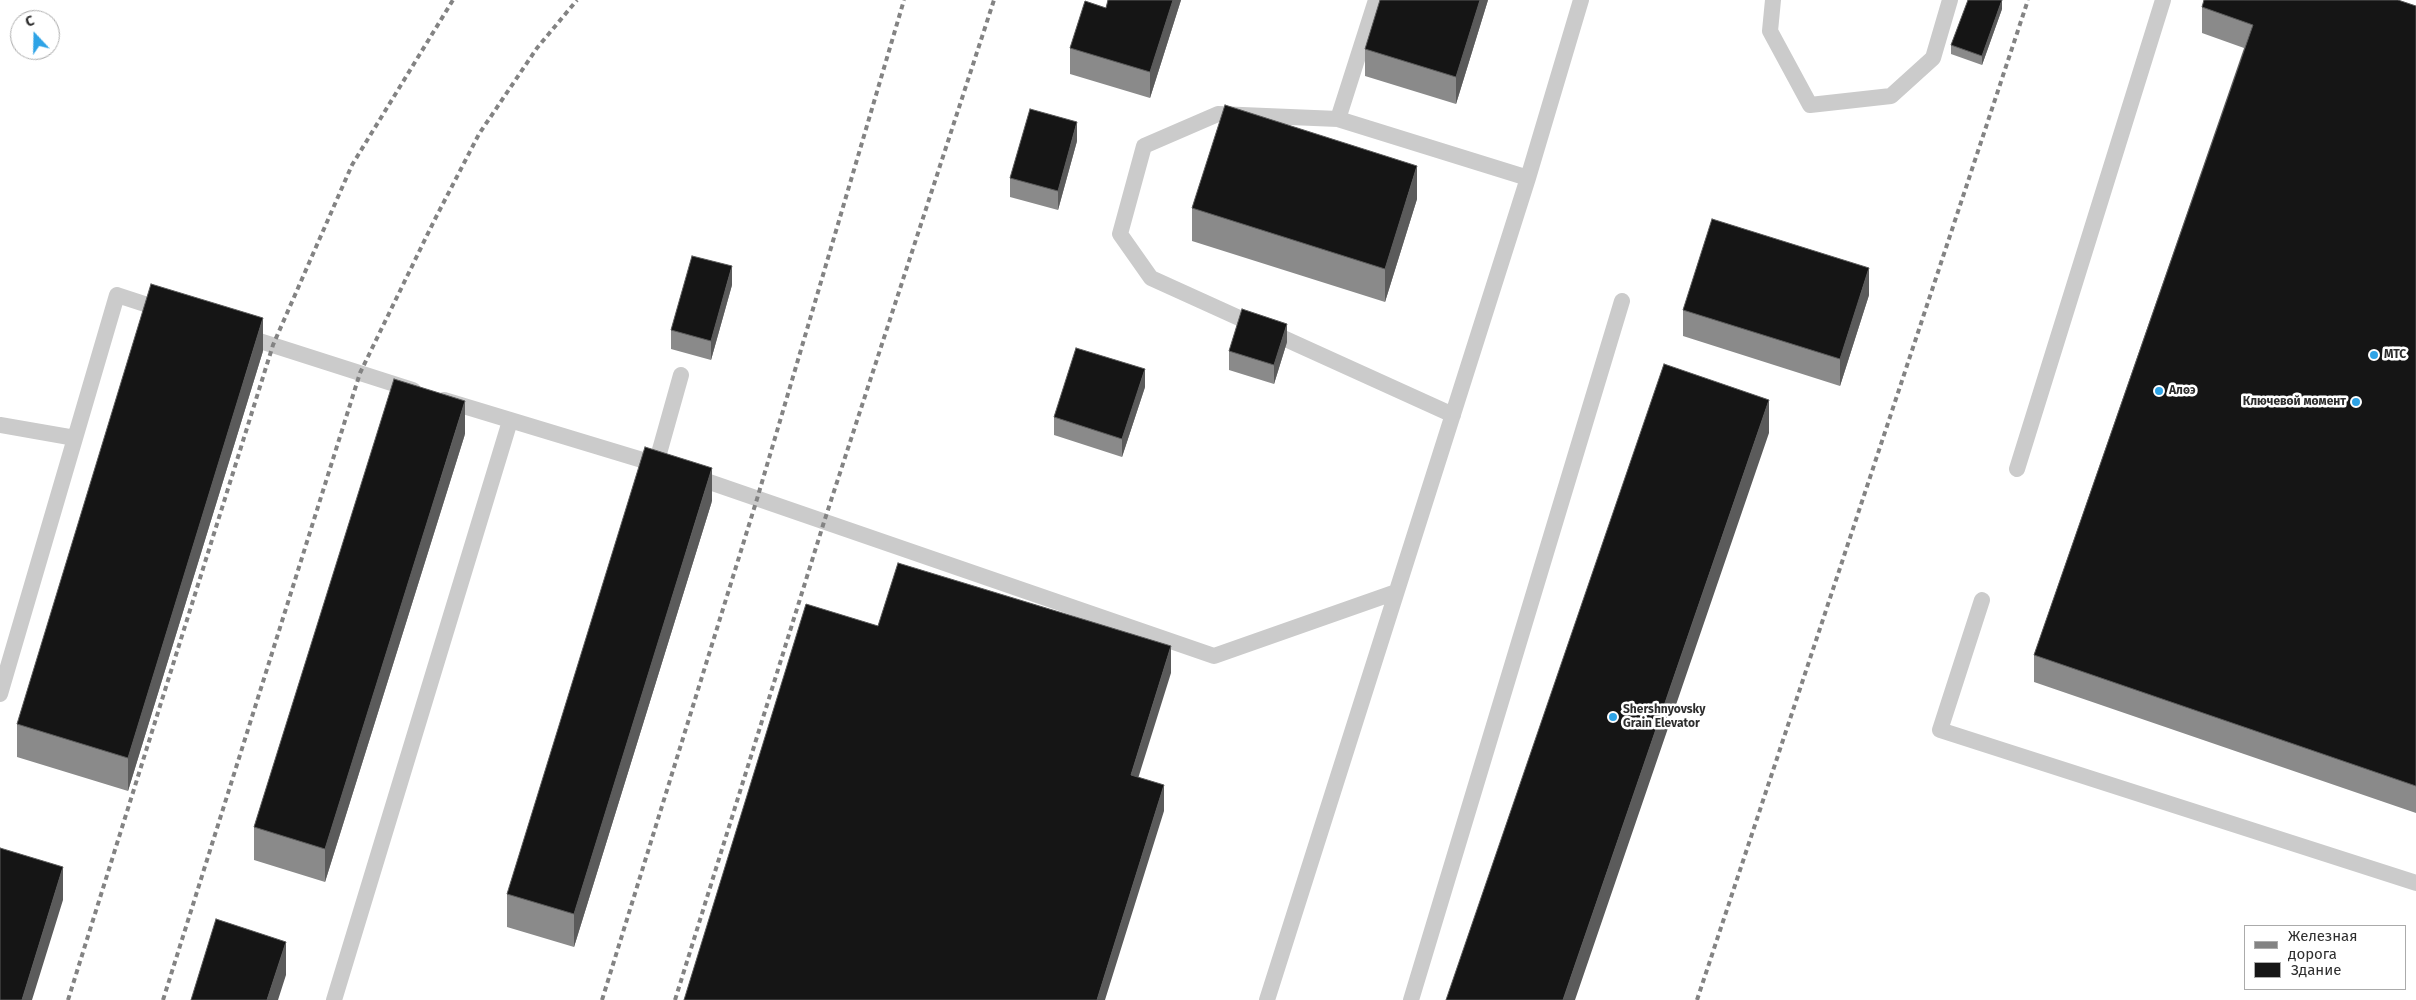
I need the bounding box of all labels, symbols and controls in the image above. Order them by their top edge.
north arrow [10,10,60,60]
text: С [23,12,37,31]
place label: МТС [2384,348,2406,362]
marker: МТС [2368,349,2380,361]
place label: Алоэ [2169,384,2195,398]
marker: Алоэ [2153,385,2165,397]
place label: Ключевой момент [2243,395,2346,409]
marker: Ключевой момент [2350,396,2362,408]
place label: Shershnyovsky Grain Elevator [1623,703,1705,731]
marker: Shershnyovsky Grain Elevator [1607,711,1619,723]
legend [2244,925,2406,990]
text: Железная дорога [2288,927,2357,963]
text: Здание [2291,961,2341,979]

